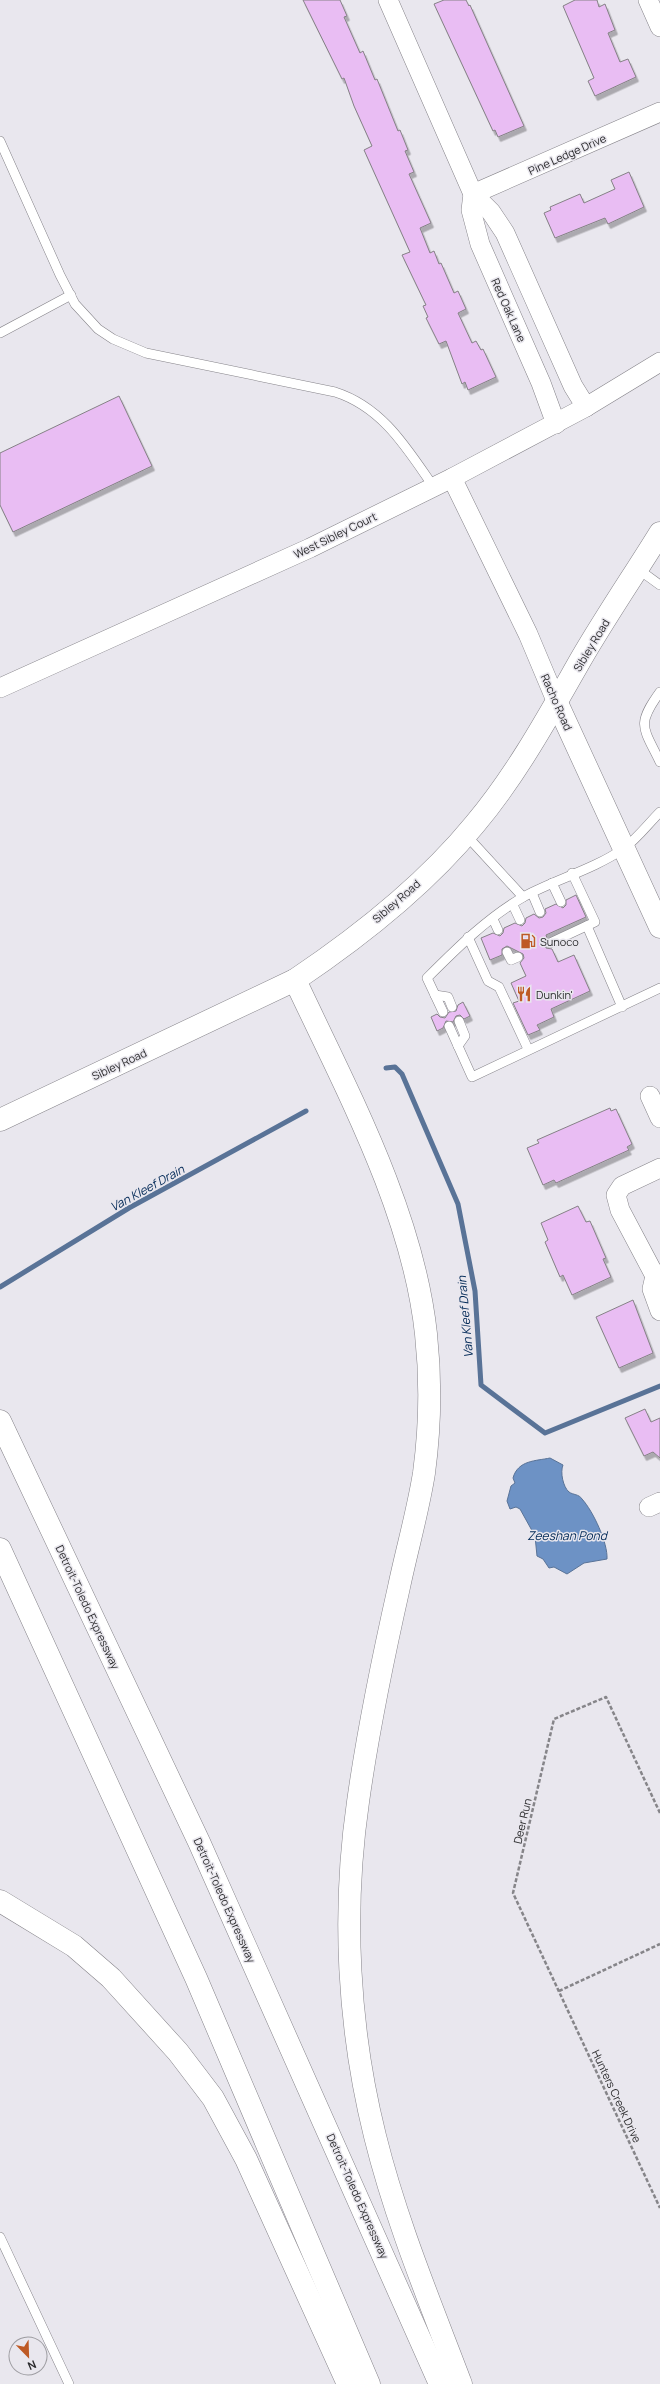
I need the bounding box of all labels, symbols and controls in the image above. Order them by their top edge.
street label: Pine Ledge Drive [526,130,609,178]
street label: Red Oak Lane [488,276,530,345]
street label: West Sibley Court [291,508,379,562]
street label: Sibley Road [569,616,613,674]
street label: Racho Road [538,671,576,733]
street label: Sibley Road [369,876,423,926]
fuel station icon: Sunoco [519,932,537,950]
place label: Sunoco [540,934,579,949]
restaurant icon: Dunkin' [515,985,533,1003]
place label: Dunkin' [536,987,573,1002]
street label: Sibley Road [89,1045,149,1083]
water label: Van Kleef Drain [107,1160,188,1215]
water label: Van Kleef Drain [453,1274,477,1359]
water label: Zeeshan Pond [527,1527,609,1544]
street label: Detroit-Toledo Expressway [53,1542,124,1672]
street label: Deer Run [509,1797,535,1845]
street label: Detroit-Toledo Expressway [191,1835,260,1965]
street label: Hunters Creek Drive [589,2047,645,2145]
street label: Detroit-Toledo Expressway [324,2131,393,2261]
north arrow [8,2336,48,2376]
text: N [25,2357,39,2374]

